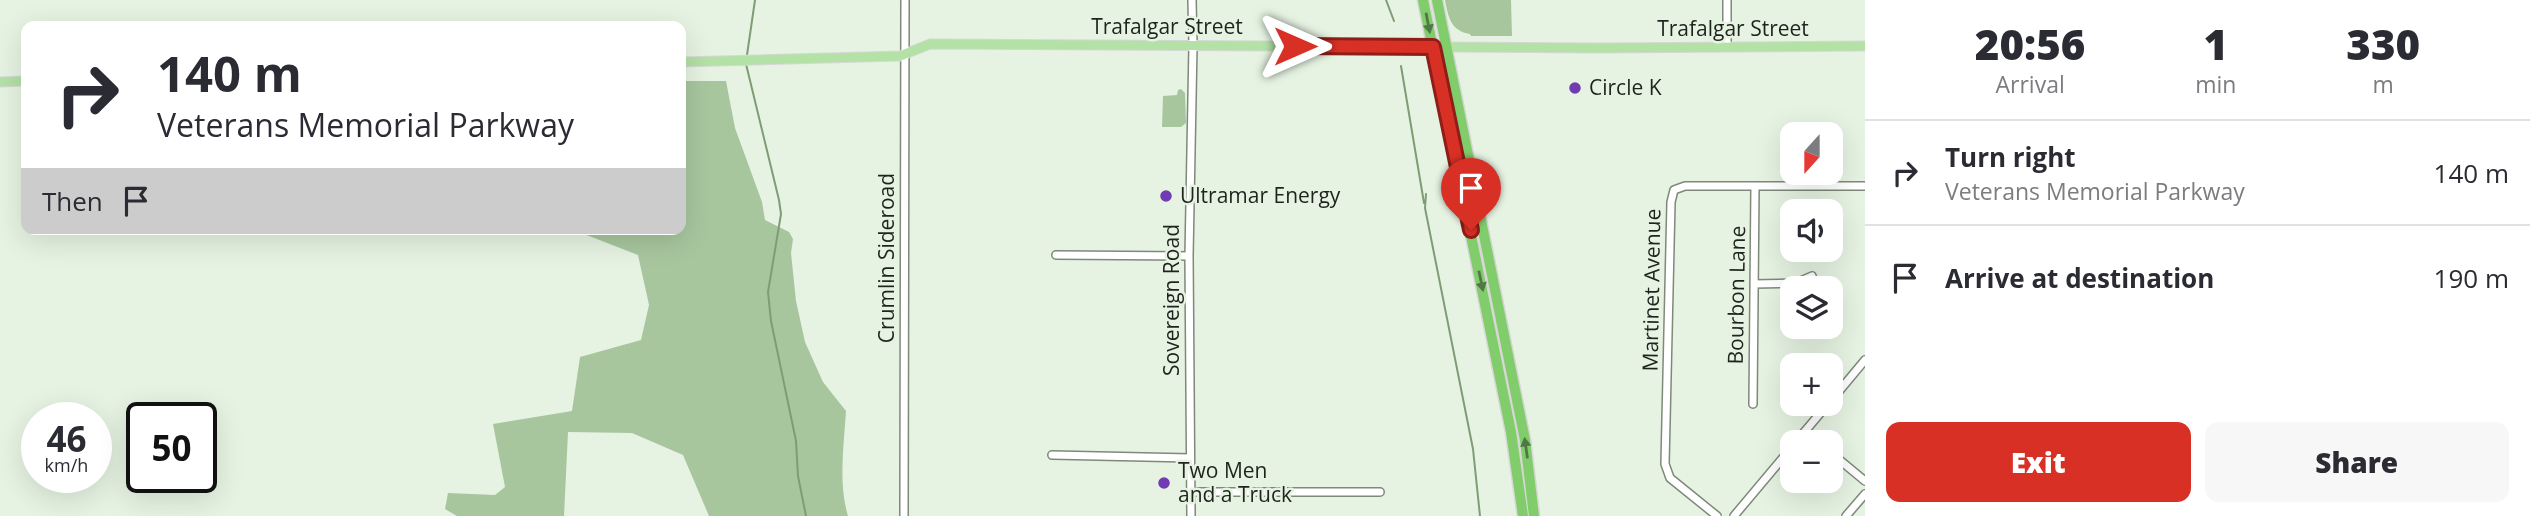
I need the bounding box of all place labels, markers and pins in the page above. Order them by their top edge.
place label: Circle K [1589,73,1662,101]
marker: Circle K [1567,80,1583,96]
pin [1441,158,1501,230]
place label: Ultramar Energy [1180,181,1341,209]
marker: Ultramar Energy [1158,188,1174,204]
place label: Two Men and a Truck [1178,456,1292,508]
marker: Two Men and a Truck [1156,475,1172,491]

